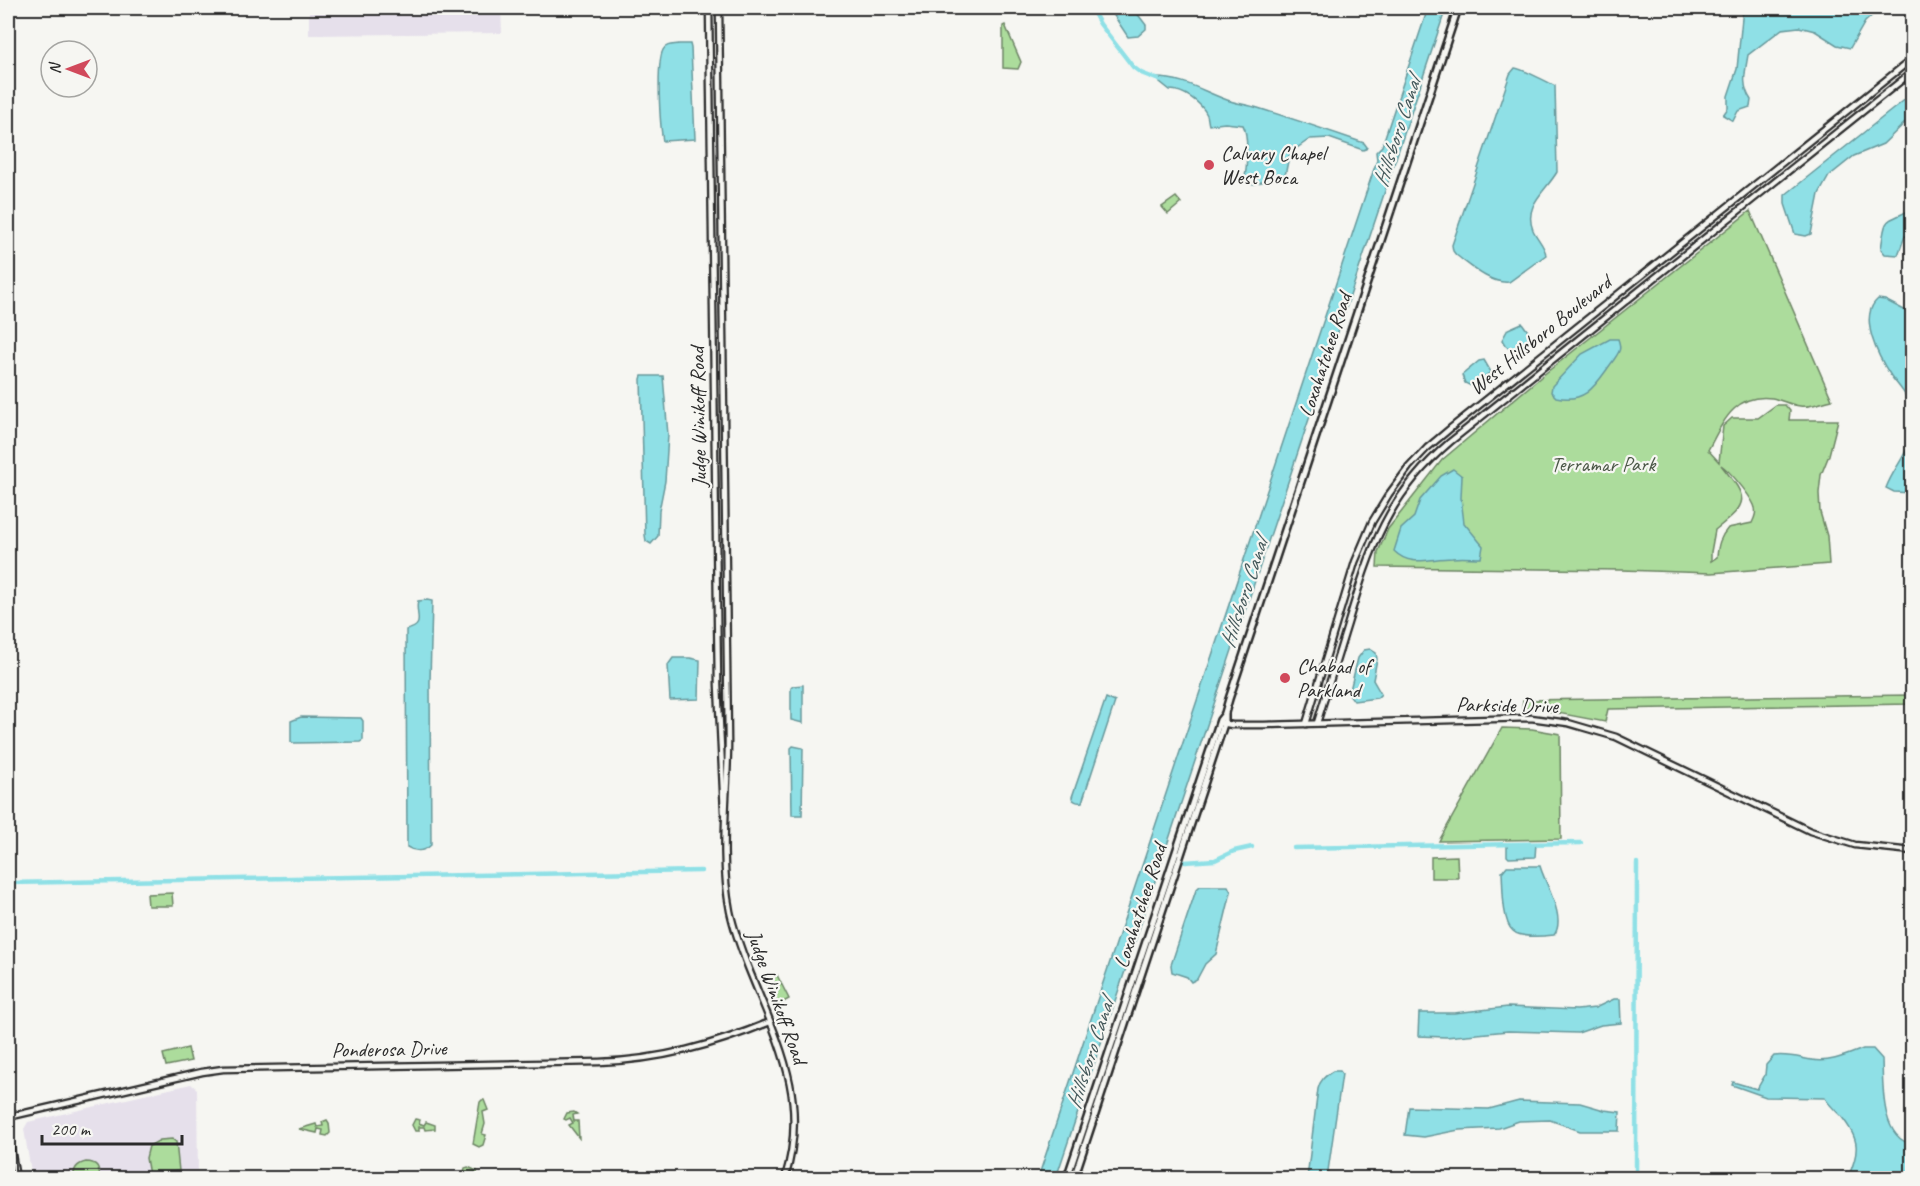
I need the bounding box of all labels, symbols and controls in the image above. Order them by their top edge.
north arrow [39,39,99,99]
text: N [45,61,65,74]
water label: Hillsboro Canal [1366,68,1430,190]
place label: Calvary Chapel West Boca [1221,140,1329,190]
marker: Calvary Chapel West Boca [1202,158,1216,172]
street label: West Hillsboro Boulevard [1464,267,1619,400]
street label: Loxahatchee Road [1293,286,1358,420]
street label: Judge Winikoff Road [684,343,712,488]
park label: Terramar Park [1551,451,1657,477]
water label: Hillsboro Canal [1213,529,1277,651]
place label: Chabad of Parkland [1297,653,1375,703]
marker: Chabad of Parkland [1278,671,1292,685]
street label: Parkside Drive [1456,691,1559,719]
street label: Loxahatchee Road [1108,837,1173,971]
street label: Judge Winikoff Road [740,926,815,1071]
water label: Hillsboro Canal [1059,990,1123,1112]
street label: Ponderosa Drive [331,1035,448,1063]
scale bar [42,1108,182,1146]
text: 200 m [51,1118,92,1140]

